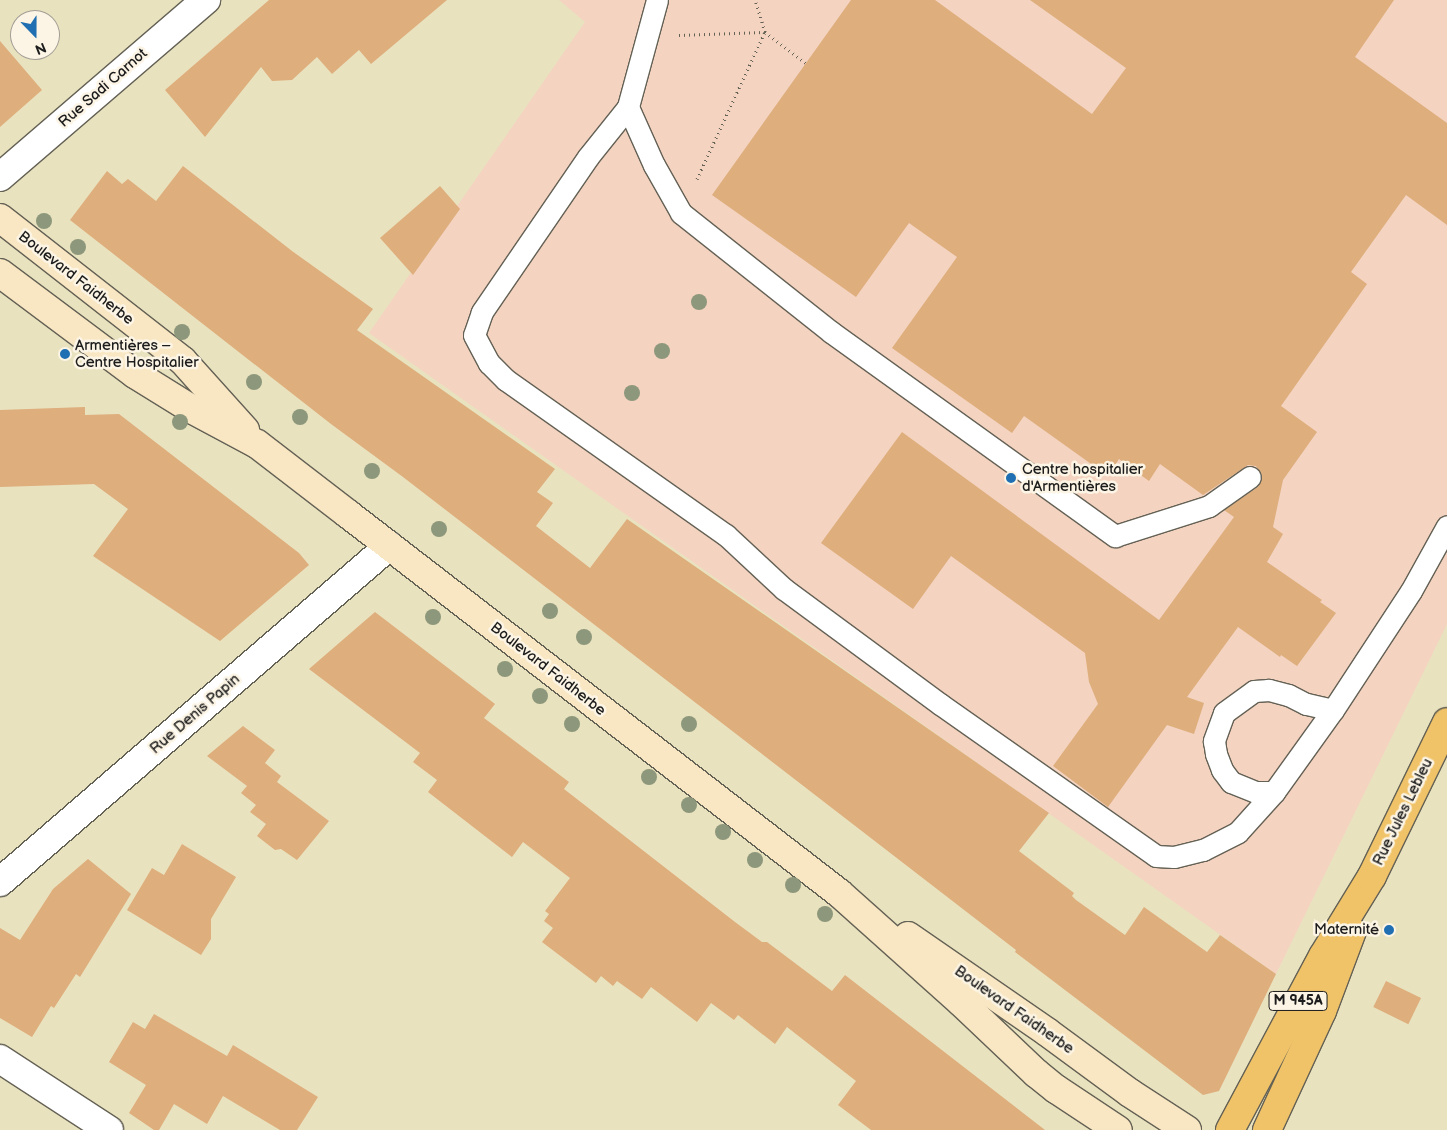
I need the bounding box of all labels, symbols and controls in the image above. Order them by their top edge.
north arrow [10,10,60,60]
text: N [32,39,48,58]
street label: Rue Sadi Carnot [55,45,151,131]
street label: Boulevard Faidherbe [15,227,137,329]
place label: Armentières – Centre Hospitalier [75,336,199,371]
marker: Armentières – Centre Hospitalier [59,348,71,360]
place label: Centre hospitalier d'Armentières [1022,460,1143,495]
marker: Centre hospitalier d'Armentières [1004,471,1018,485]
street label: Boulevard Faidherbe [487,618,609,720]
street label: Rue Denis Papin [146,670,244,758]
street label: Rue Jules Lebleu [1369,755,1437,869]
place label: Maternité [1314,921,1379,939]
marker: Maternité [1383,924,1395,936]
street label: Boulevard Faidherbe [951,962,1077,1058]
road number: M 945A [1268,989,1328,1012]

